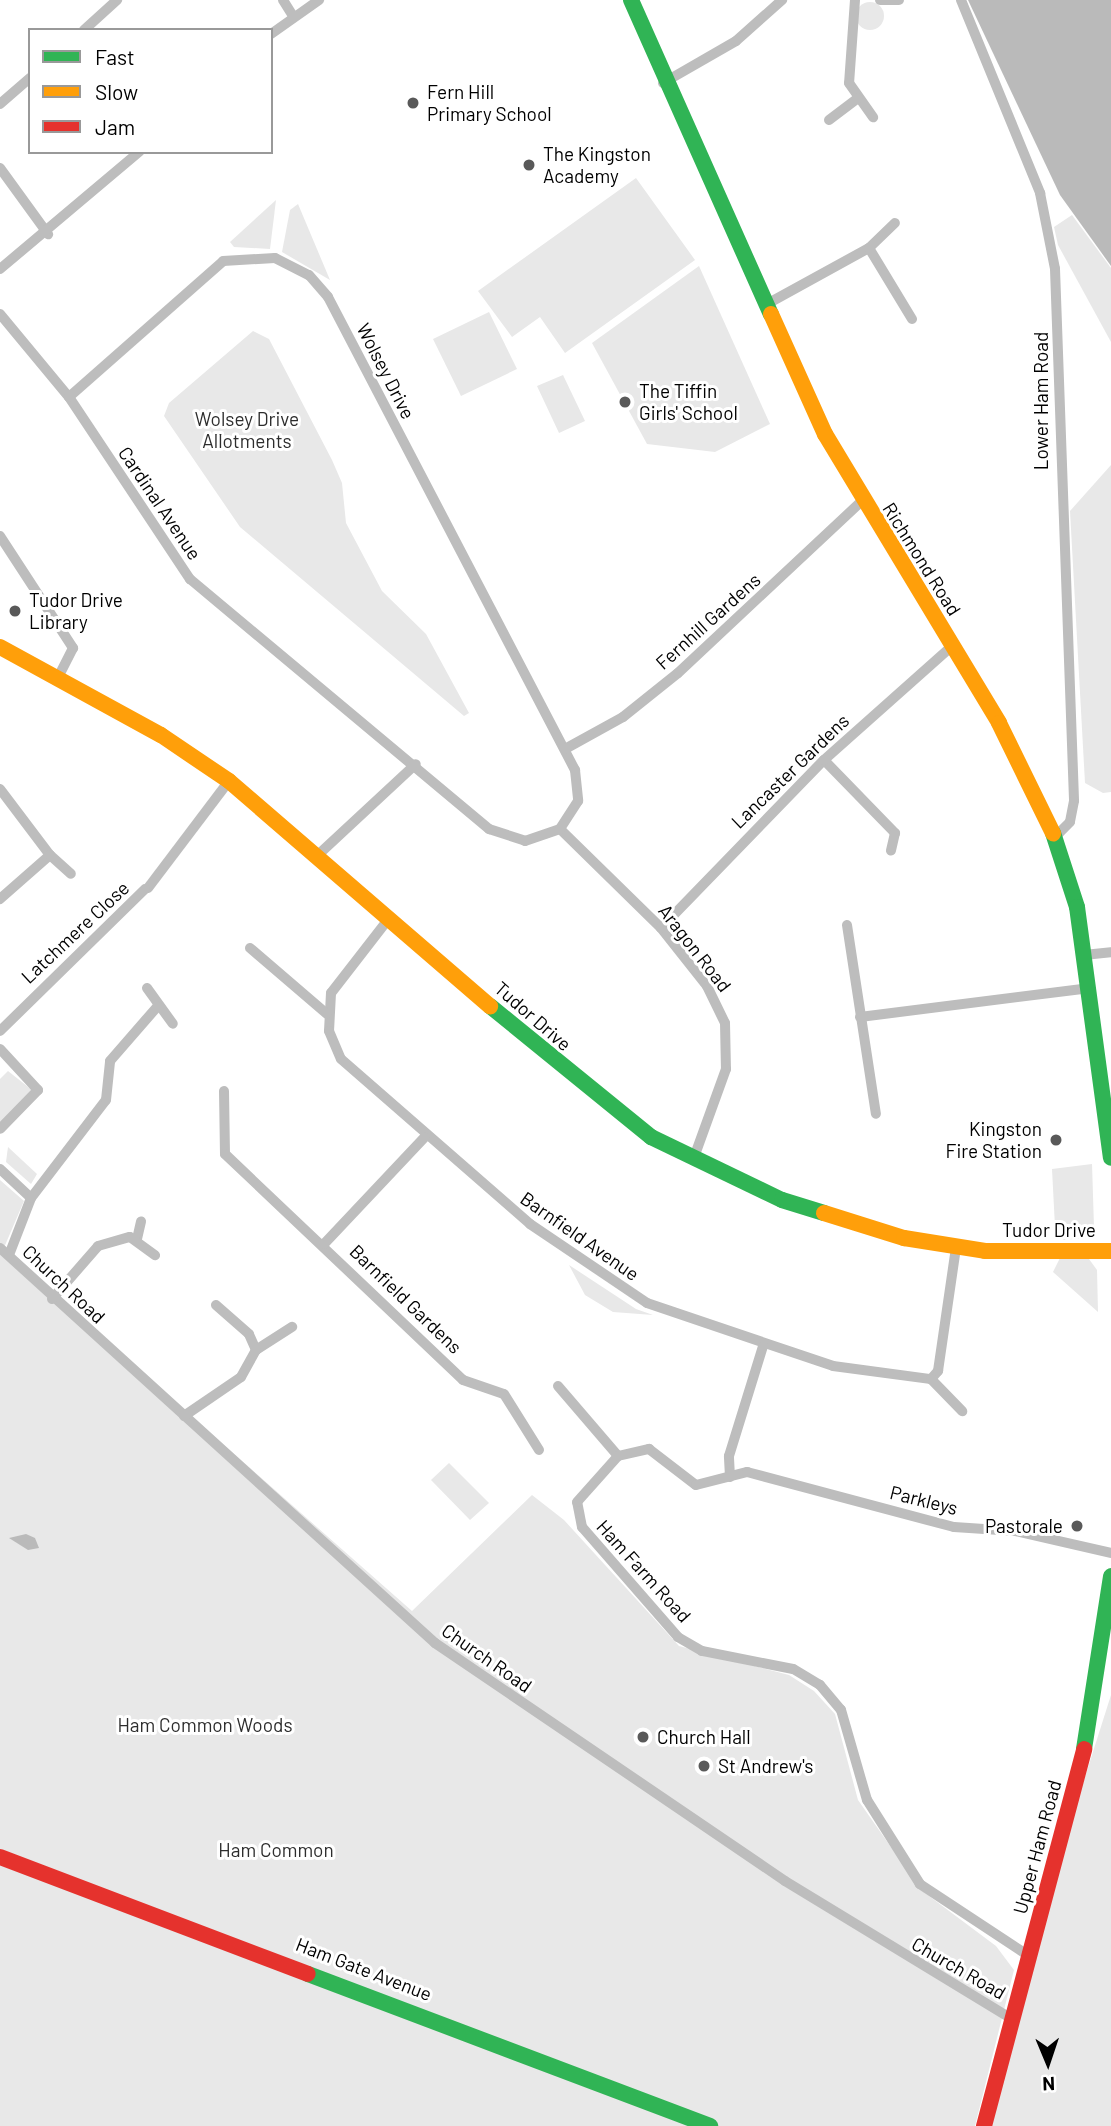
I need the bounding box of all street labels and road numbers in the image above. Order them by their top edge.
street label: Wolsey Drive [352,319,420,423]
street label: Lower Ham Road [1030,332,1052,470]
street label: Cardinal Avenue [114,442,206,564]
street label: Richmond Road [878,498,966,620]
street label: Fernhill Gardens [651,568,765,674]
street label: Lancaster Gardens [726,709,854,833]
street label: Latchmere Close [16,876,134,988]
street label: Aragon Road [654,900,736,996]
street label: Tudor Drive [490,977,576,1055]
street label: Barnfield Avenue [516,1187,644,1285]
street label: Tudor Drive [1002,1219,1096,1241]
street label: Church Road [18,1240,110,1328]
street label: Barnfield Gardens [345,1240,467,1358]
street label: Parkleys [888,1481,960,1519]
street label: Ham Farm Road [592,1515,696,1627]
street label: Church Road [438,1619,536,1697]
street label: Upper Ham Road [1008,1778,1066,1916]
street label: Church Road [908,1932,1010,2004]
street label: Ham Gate Avenue [293,1933,435,2005]

